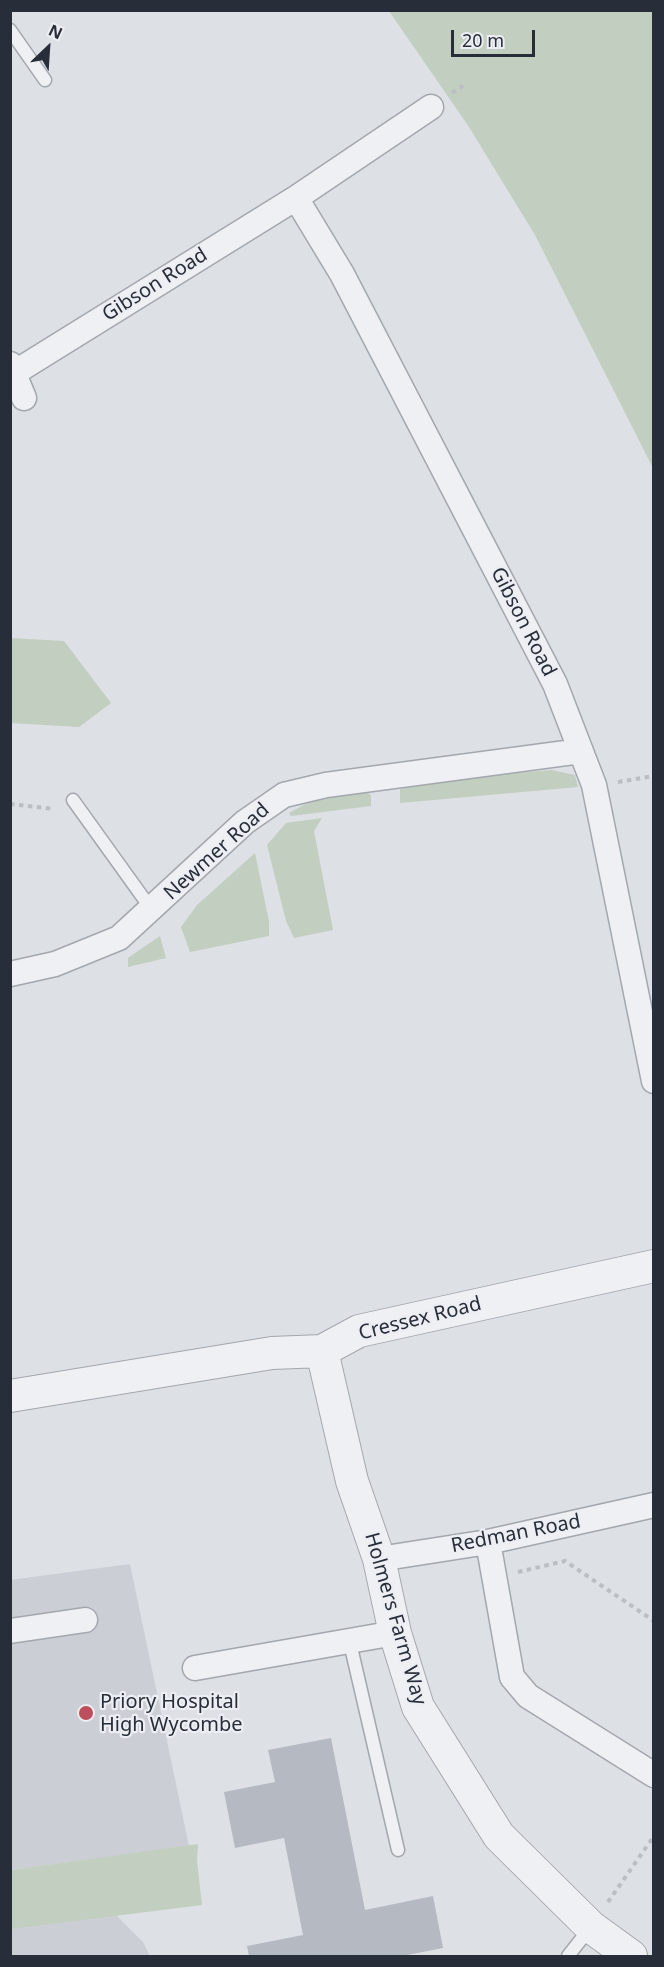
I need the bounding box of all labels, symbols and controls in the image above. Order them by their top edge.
north arrow [18,18,78,78]
scale bar [454,18,538,56]
text: N [45,19,66,44]
text: 20 m [462,28,504,52]
street label: Gibson Road [98,243,212,327]
street label: Gibson Road [485,563,561,681]
street label: Newmer Road [159,798,275,906]
street label: Cressex Road [356,1292,484,1346]
street label: Redman Road [449,1510,583,1558]
street label: Holmers Farm Way [359,1530,431,1708]
place label: Priory Hospital High Wycombe [100,1690,243,1737]
marker: Priory Hospital High Wycombe [77,1704,95,1722]

